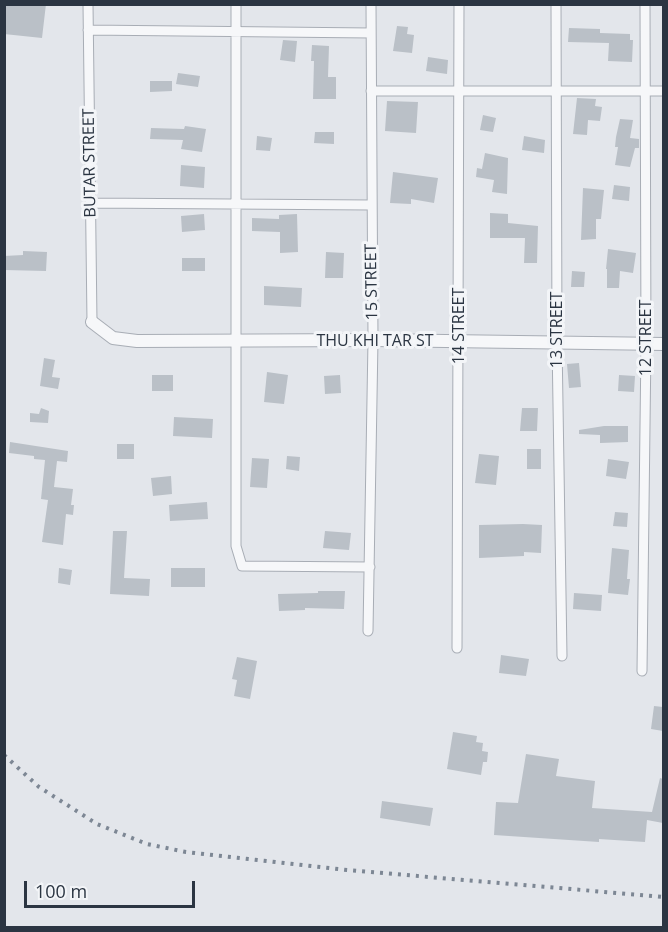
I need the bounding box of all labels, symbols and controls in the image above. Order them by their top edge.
street label: BUTAR STREET [79,108,101,218]
street label: 15 STREET [362,244,382,320]
street label: 14 STREET [449,288,469,364]
street label: 13 STREET [547,292,567,368]
street label: 12 STREET [636,300,656,376]
street label: THU KHI TAR ST [316,331,434,351]
scale bar [27,869,198,907]
text: 100 m [35,879,87,903]

